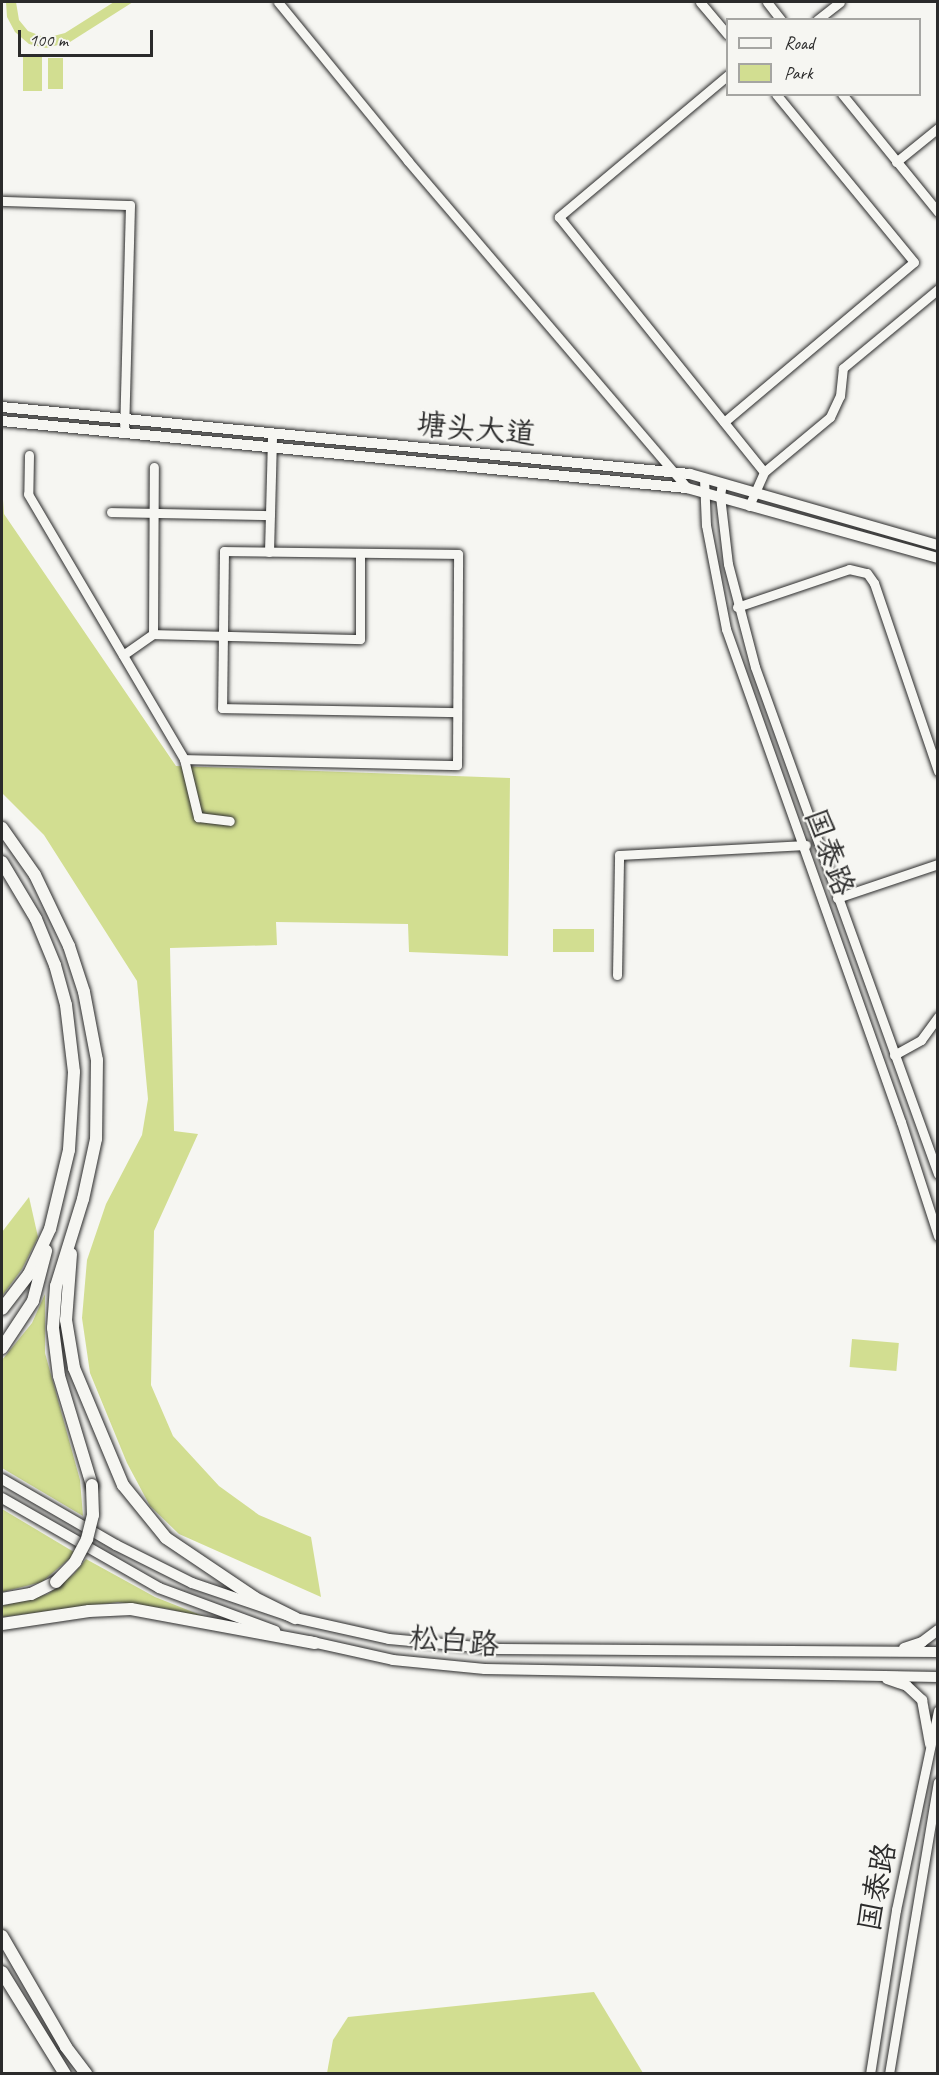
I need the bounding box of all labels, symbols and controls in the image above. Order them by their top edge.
scale bar [21,18,156,56]
legend [726,18,921,96]
text: 100 m [29,29,68,51]
text: Road [784,32,814,54]
text: Park [784,62,813,84]
street label: 塘头大道 [415,406,537,452]
street label: 国泰路 [798,804,862,900]
street label: 松白路 [408,1619,500,1663]
street label: 国泰路 [851,1839,903,1935]

